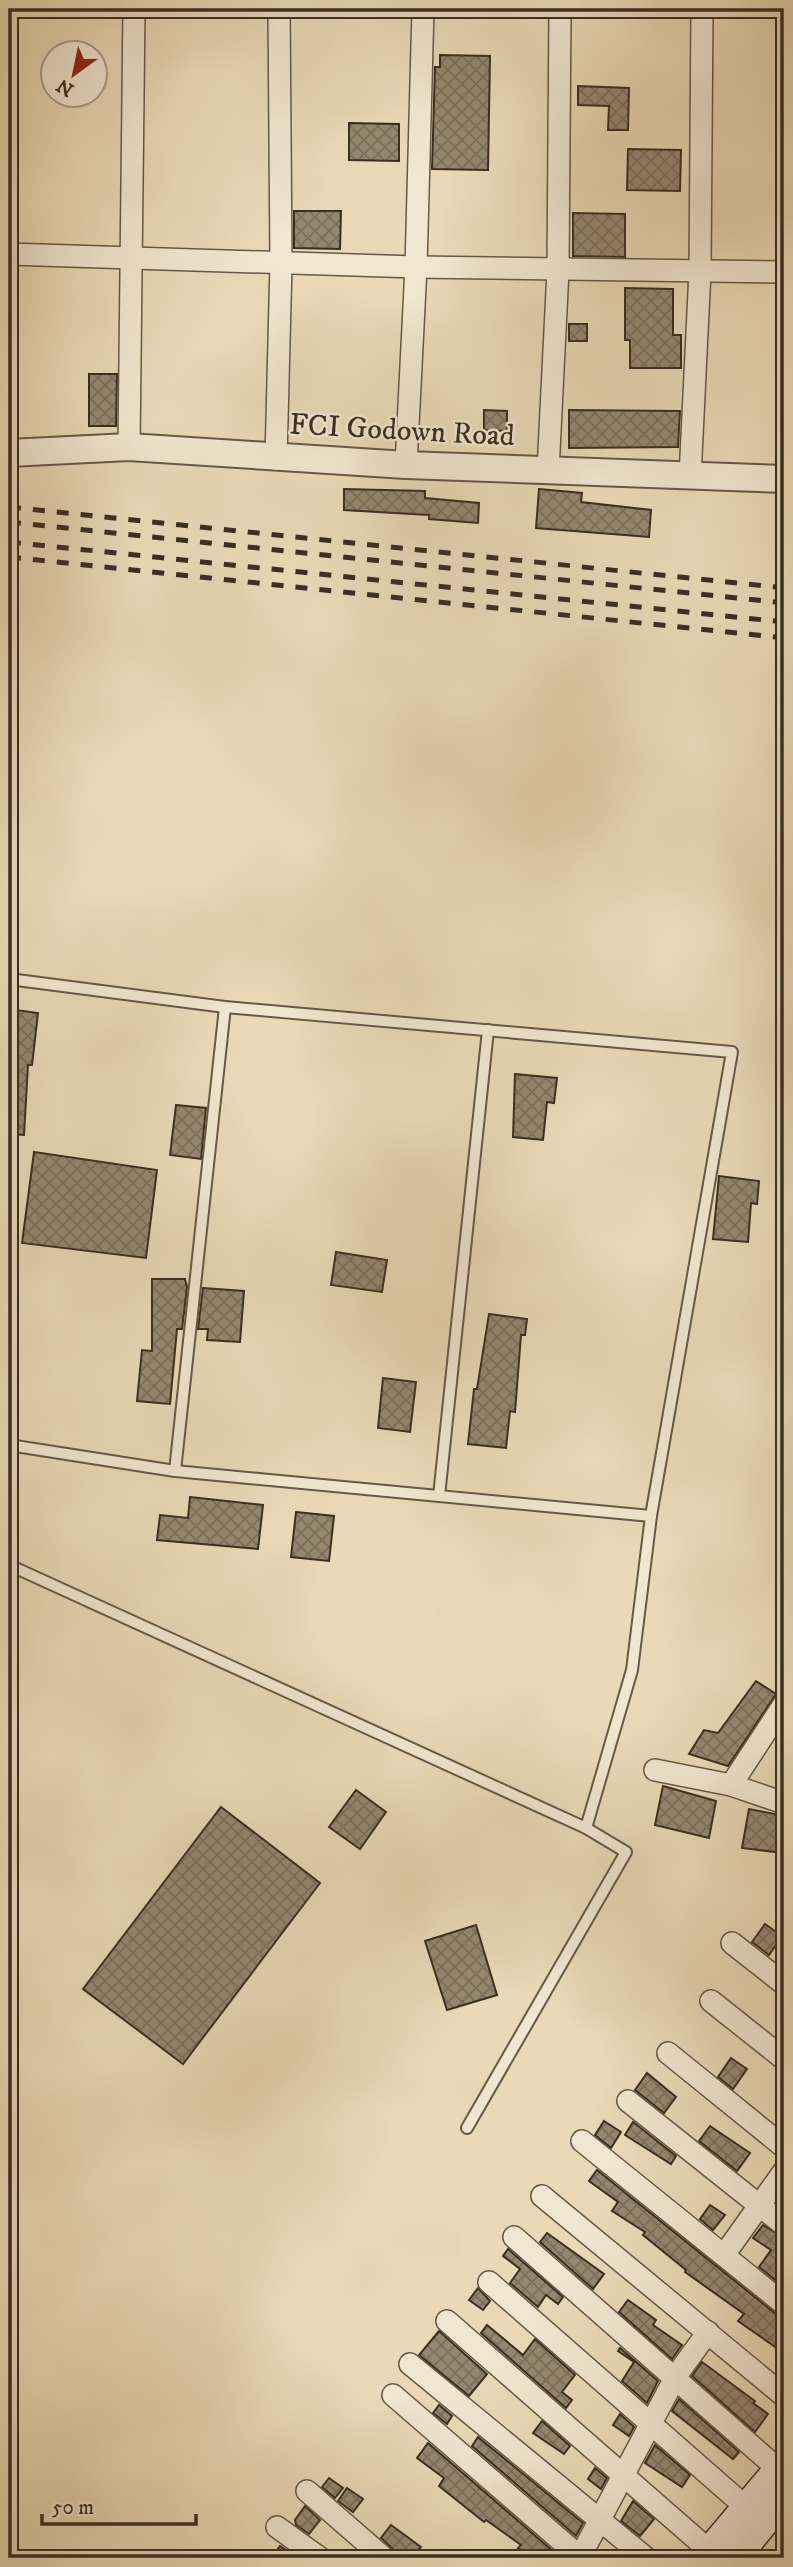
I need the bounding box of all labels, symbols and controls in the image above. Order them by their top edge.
north arrow [38,38,108,108]
text: N [52,73,78,101]
street label: FCI Godown Road [288,407,516,455]
scale bar [42,2483,196,2527]
text: 50 m [52,2495,94,2521]

